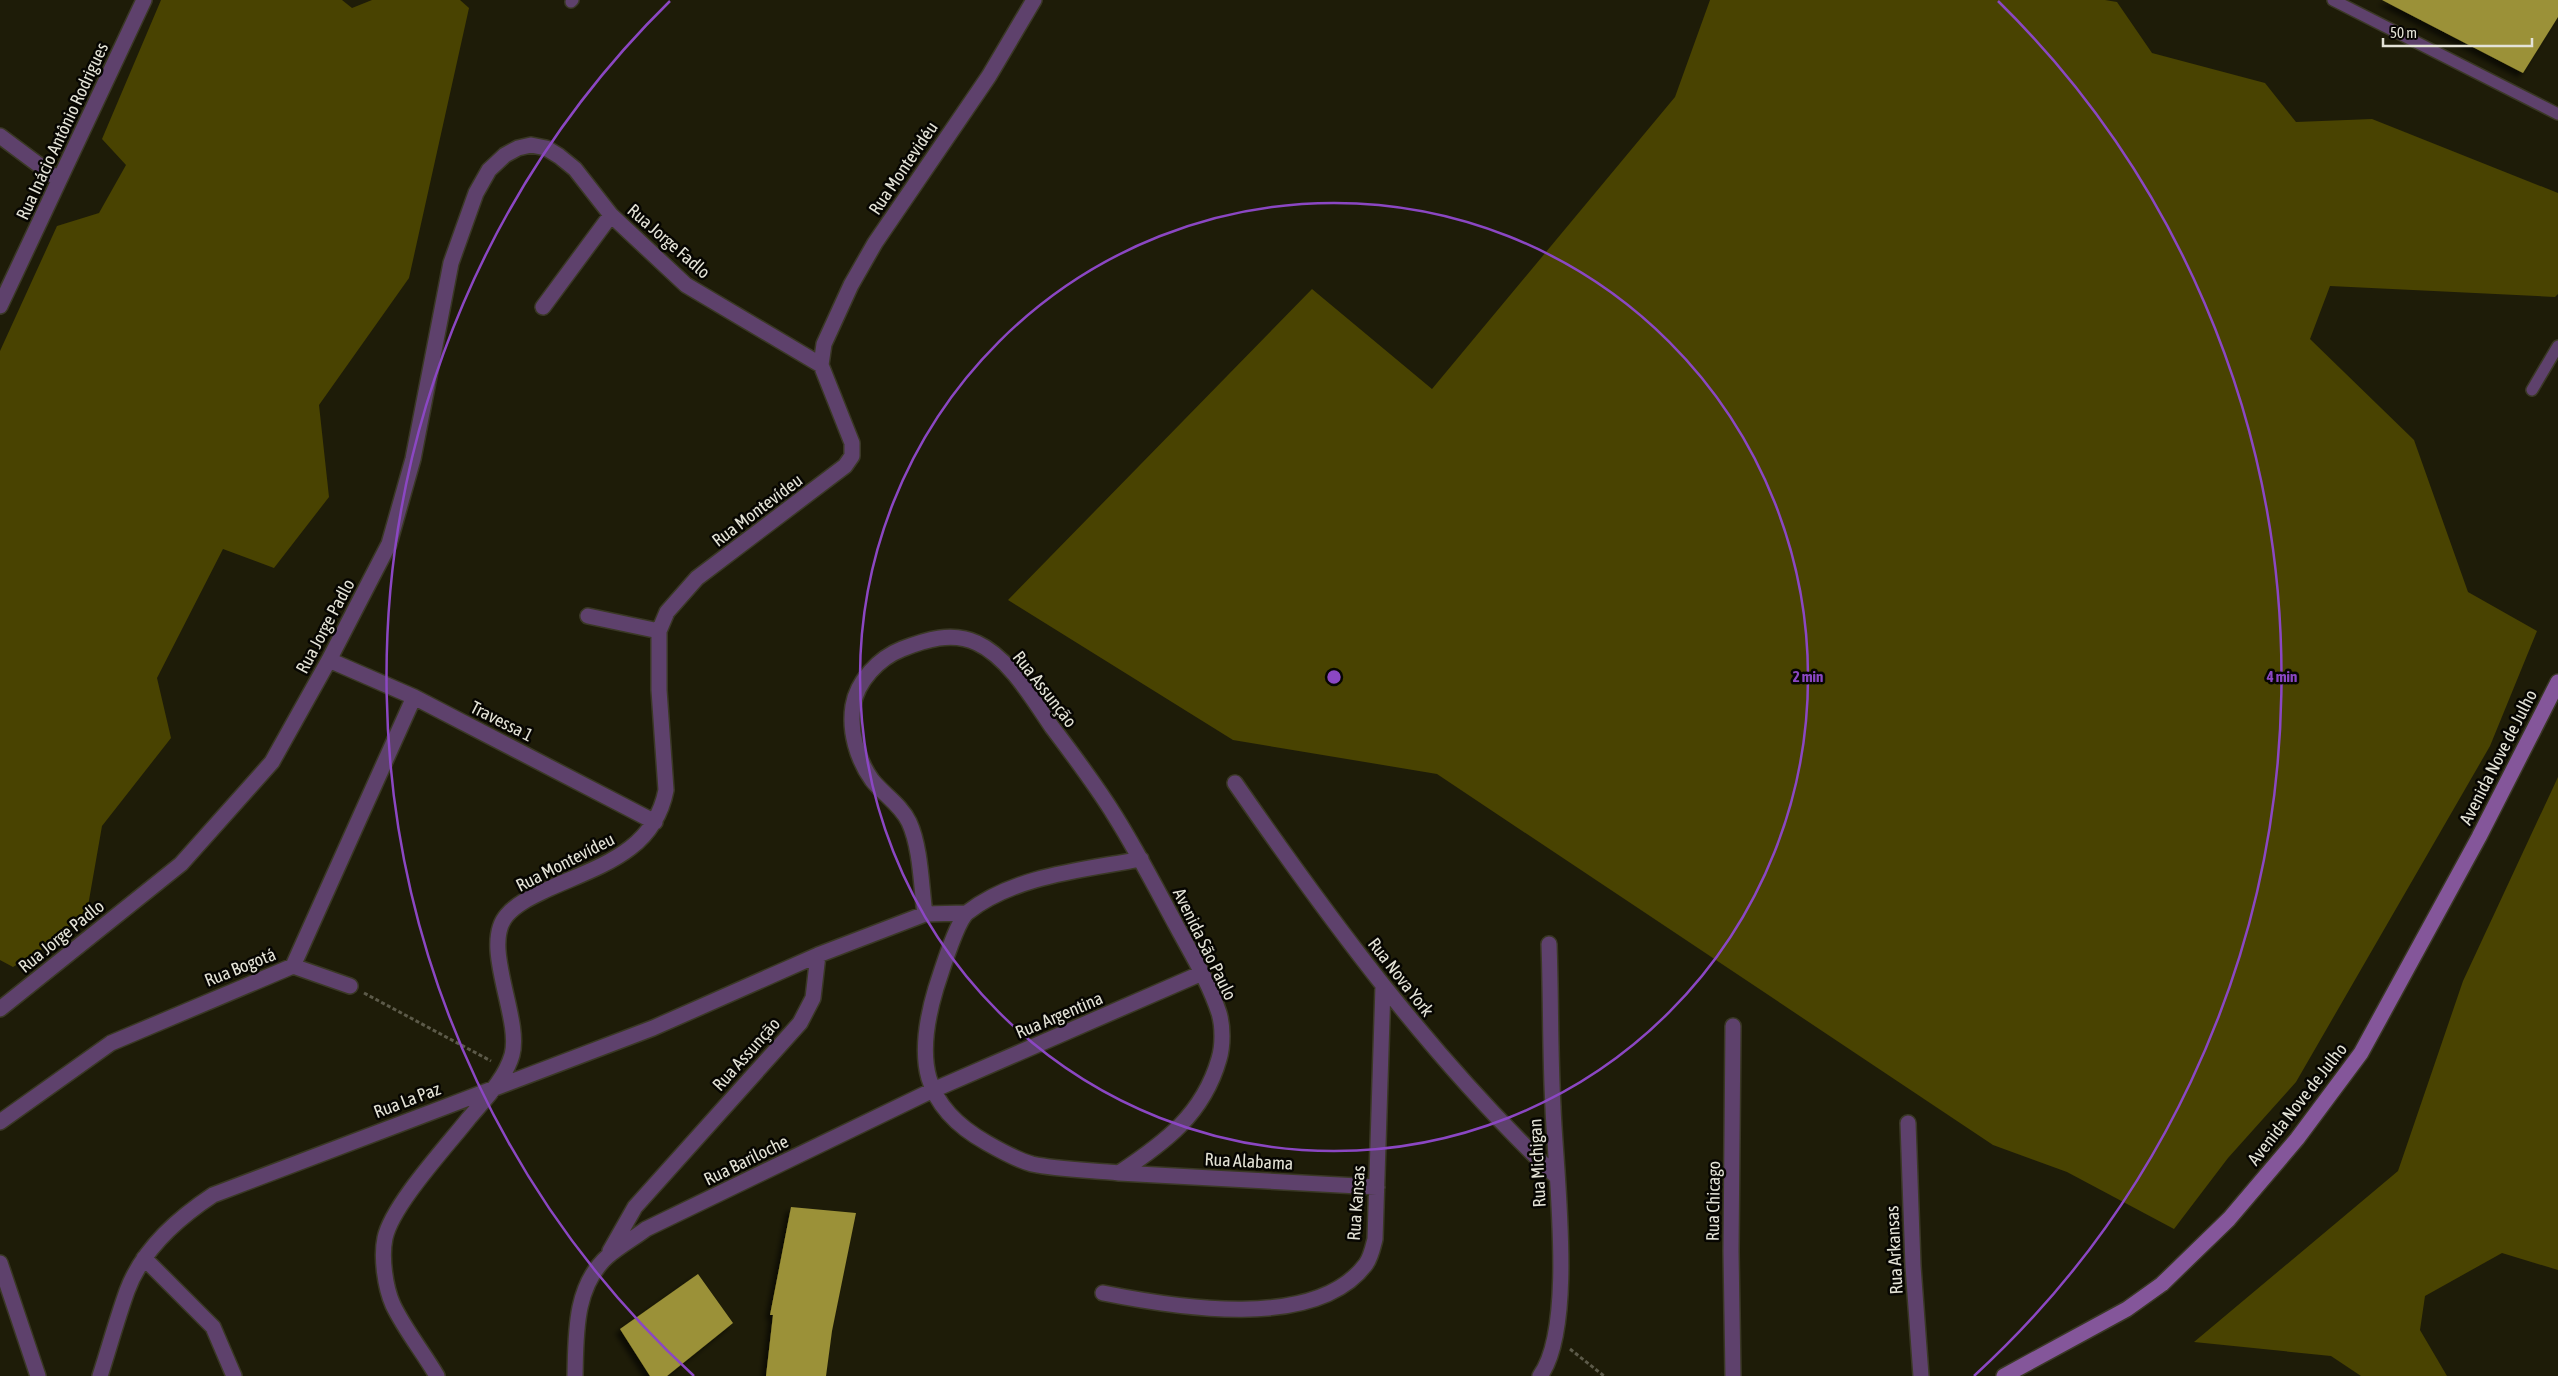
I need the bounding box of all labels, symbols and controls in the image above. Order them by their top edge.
scale bar [2383,15,2532,47]
text: 50 m [2390,24,2417,41]
street label: Rua Inácio Antônio Rodrigues [12,39,112,223]
street label: Rua Montevidéu [864,117,942,219]
street label: Rua Jorge Fadlo [623,199,715,283]
street label: Rua Montevídeu [708,469,806,551]
street label: Rua Jorge Padlo [291,575,359,677]
street label: Rua Assunção [1009,647,1081,731]
centre of rings [1325,668,1343,686]
text: 2 min [1793,668,1823,685]
text: 4 min [2266,668,2297,685]
street label: Avenida Nove de Julho [2455,686,2541,828]
street label: Travessa 1 [467,696,537,746]
street label: Rua Montevídeu [512,828,618,896]
street label: Avenida São Paulo [1169,885,1241,1003]
street label: Rua Jorge Padlo [14,895,108,977]
street label: Rua Nova York [1364,933,1438,1021]
street label: Rua Bogotá [201,943,279,991]
street label: Rua Argentina [1012,987,1106,1043]
street label: Rua Assunção [708,1013,784,1095]
street label: Avenida Nove de Julho [2243,1039,2351,1169]
street label: Rua La Paz [371,1078,444,1122]
street label: Rua Michigan [1524,1118,1550,1208]
street label: Rua Bariloche [700,1131,792,1189]
street label: Rua Alabama [1204,1148,1294,1174]
street label: Rua Chicago [1702,1161,1724,1241]
street label: Rua Kansas [1343,1165,1369,1241]
street label: Rua Arkansas [1881,1205,1907,1295]

